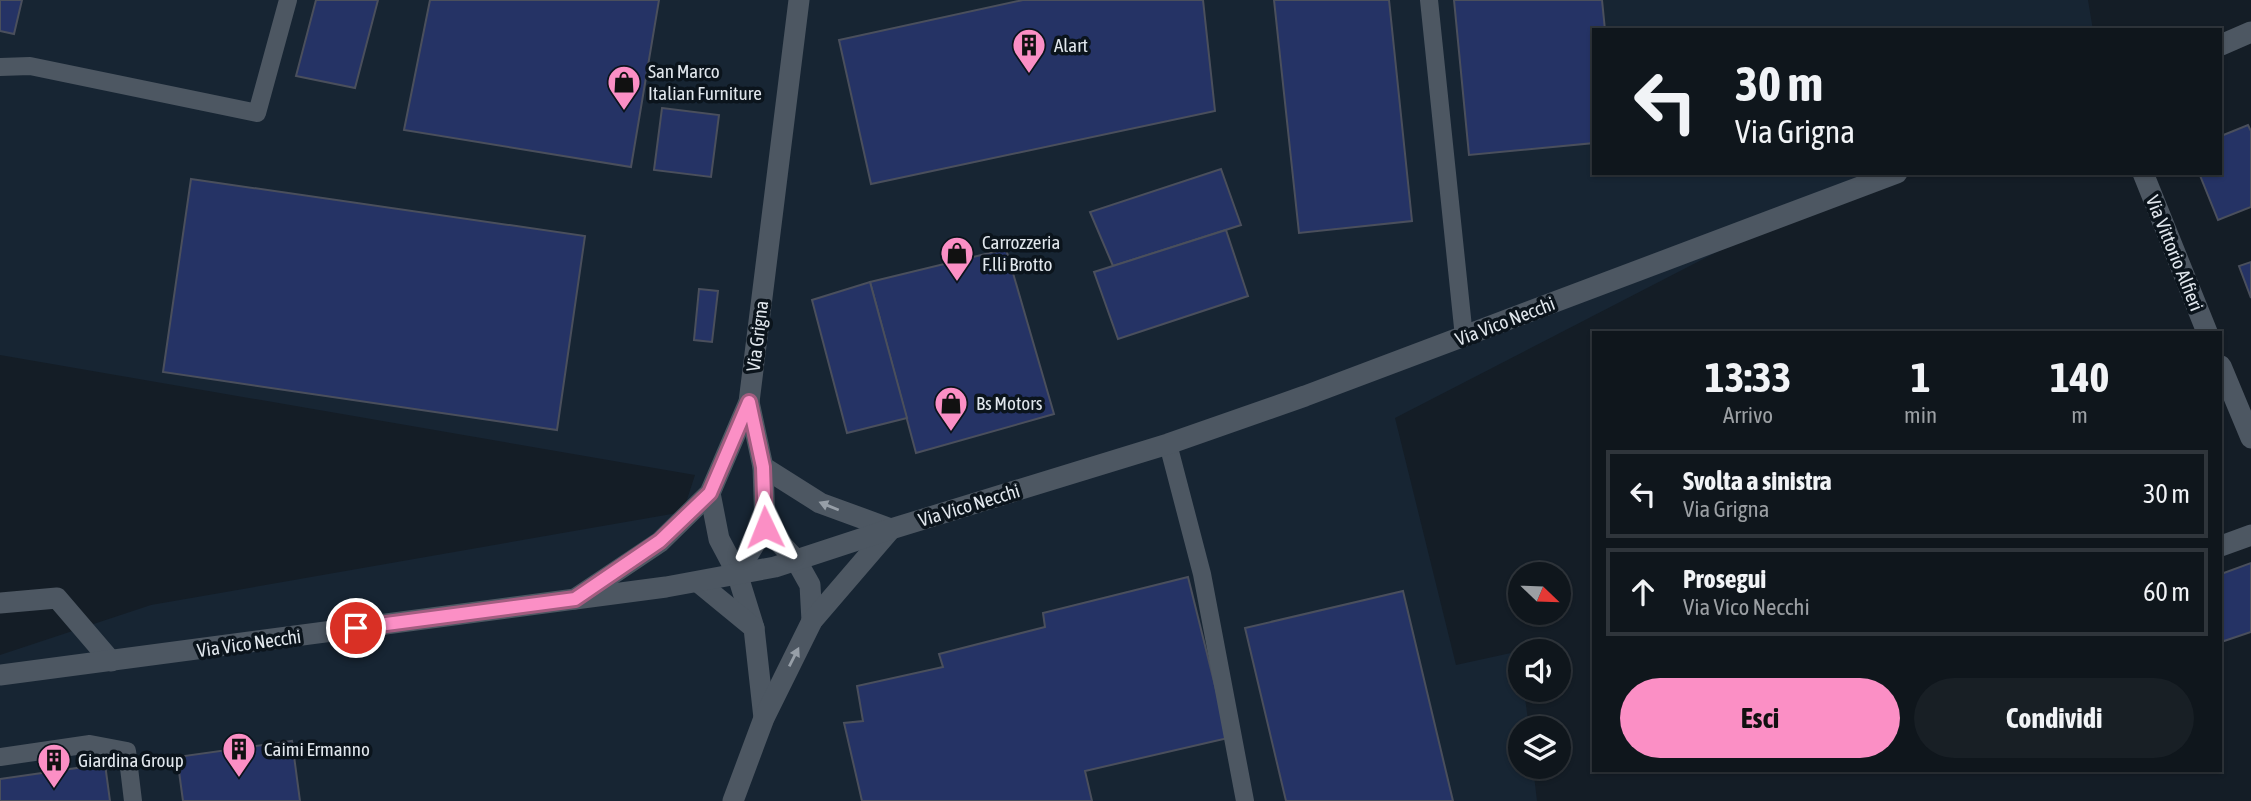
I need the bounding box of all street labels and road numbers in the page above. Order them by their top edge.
street label: Via Vittorio Alfieri [2142,192,2208,314]
street label: Via Vico Necchi [1452,292,1558,350]
street label: Via Grigna [742,299,772,373]
street label: Via Vico Necchi [916,479,1022,531]
street label: Via Vico Necchi [196,625,302,661]

